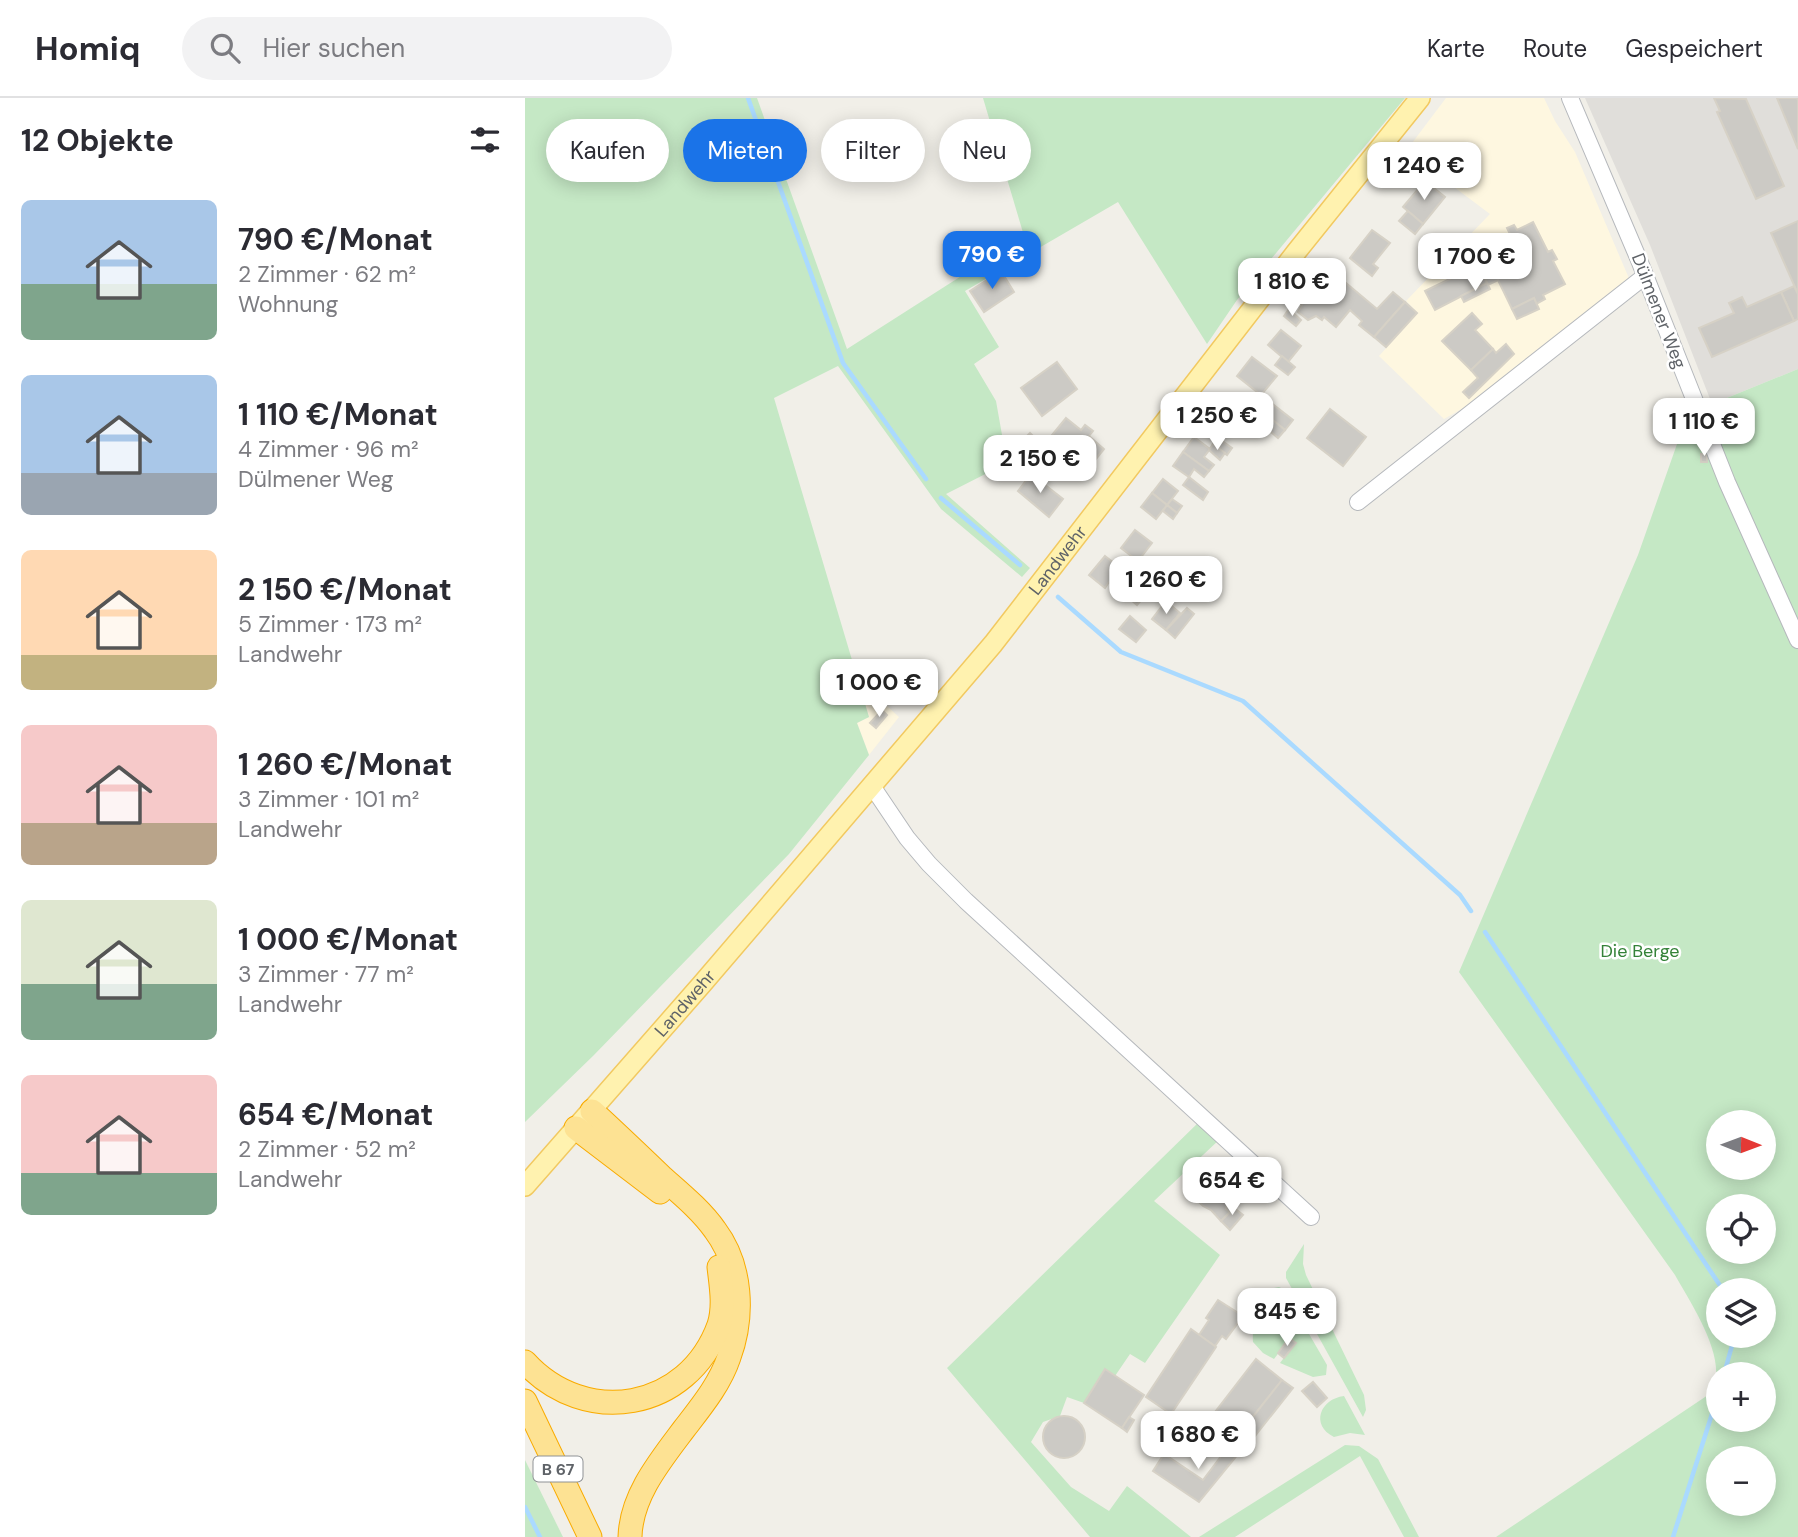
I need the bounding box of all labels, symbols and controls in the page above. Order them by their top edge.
search box [182,17,672,80]
text: Homiq [35,27,140,70]
icon: search [206,29,244,67]
text: Hier suchen [262,31,405,65]
text: Karte [1427,33,1485,64]
text: Route [1523,33,1587,64]
text: Gespeichert [1625,33,1763,64]
chip: Kaufen [546,119,669,182]
chip: Mieten [683,119,807,182]
chip: Filter [821,119,925,182]
chip: Neu [939,119,1031,182]
text: 12 Objekte [21,121,174,160]
icon: filters [466,121,504,159]
pin: 1 240 € [1359,142,1489,202]
text: 1 240 € [1383,150,1465,180]
text: 790 €/Monat [238,220,433,259]
icon: home [77,228,161,312]
pin: 790 € [943,232,1041,291]
pin: 1 700 € [1410,234,1540,293]
text: 790 € [959,239,1025,269]
text: 1 700 € [1434,241,1516,271]
street label: Dülmener Weg [1626,250,1692,372]
pin: 1 810 € [1227,258,1357,318]
text: 2 Zimmer · 62 m² [238,259,416,289]
text: 1 810 € [1254,266,1330,296]
text: Wohnung [238,289,338,319]
pin: 1 250 € [1152,392,1282,452]
text: 1 110 €/Monat [238,395,438,434]
pin: 1 110 € [1639,398,1769,458]
text: 1 250 € [1176,400,1258,430]
icon: home [77,403,161,487]
text: 1 110 € [1669,406,1739,436]
text: 4 Zimmer · 96 m² [238,434,418,464]
pin: 2 150 € [975,436,1105,495]
text: 2 150 € [999,443,1081,473]
text: Dülmener Weg [238,464,394,494]
street label: Landwehr [1023,520,1092,600]
pin: 1 260 € [1101,556,1231,616]
text: 1 260 € [1125,564,1207,594]
text: 2 150 €/Monat [238,570,452,609]
icon: home [77,578,161,662]
text: 5 Zimmer · 173 m² [238,609,422,639]
text: Landwehr [238,639,342,669]
pin: 1 000 € [814,660,944,719]
text: 1 000 € [836,667,922,697]
text: 1 260 €/Monat [238,745,452,784]
icon: home [77,753,161,837]
text: 3 Zimmer · 101 m² [238,784,419,814]
text: Landwehr [238,814,342,844]
text: 1 000 €/Monat [238,920,458,959]
icon: home [77,928,161,1012]
park label: Die Berge [1600,939,1680,963]
text: 3 Zimmer · 77 m² [238,959,414,989]
street label: Landwehr [649,964,721,1042]
text: Landwehr [238,989,342,1019]
text: 654 €/Monat [238,1095,433,1134]
icon: home [77,1103,161,1187]
north arrow [1706,1110,1776,1180]
map controls [1706,1110,1776,1516]
text: 2 Zimmer · 52 m² [238,1134,416,1164]
pin: 654 € [1183,1158,1281,1217]
text: Landwehr [238,1164,342,1194]
text: 654 € [1199,1165,1265,1195]
button: locate [1706,1194,1776,1264]
button: layers [1706,1278,1776,1348]
pin: 845 € [1238,1288,1336,1348]
text: 845 € [1253,1296,1321,1326]
button: + [1706,1362,1776,1432]
pin: 1 680 € [1133,1412,1263,1471]
text: 1 680 € [1157,1419,1239,1449]
button: − [1706,1446,1776,1516]
road number: B 67 [533,1456,583,1482]

